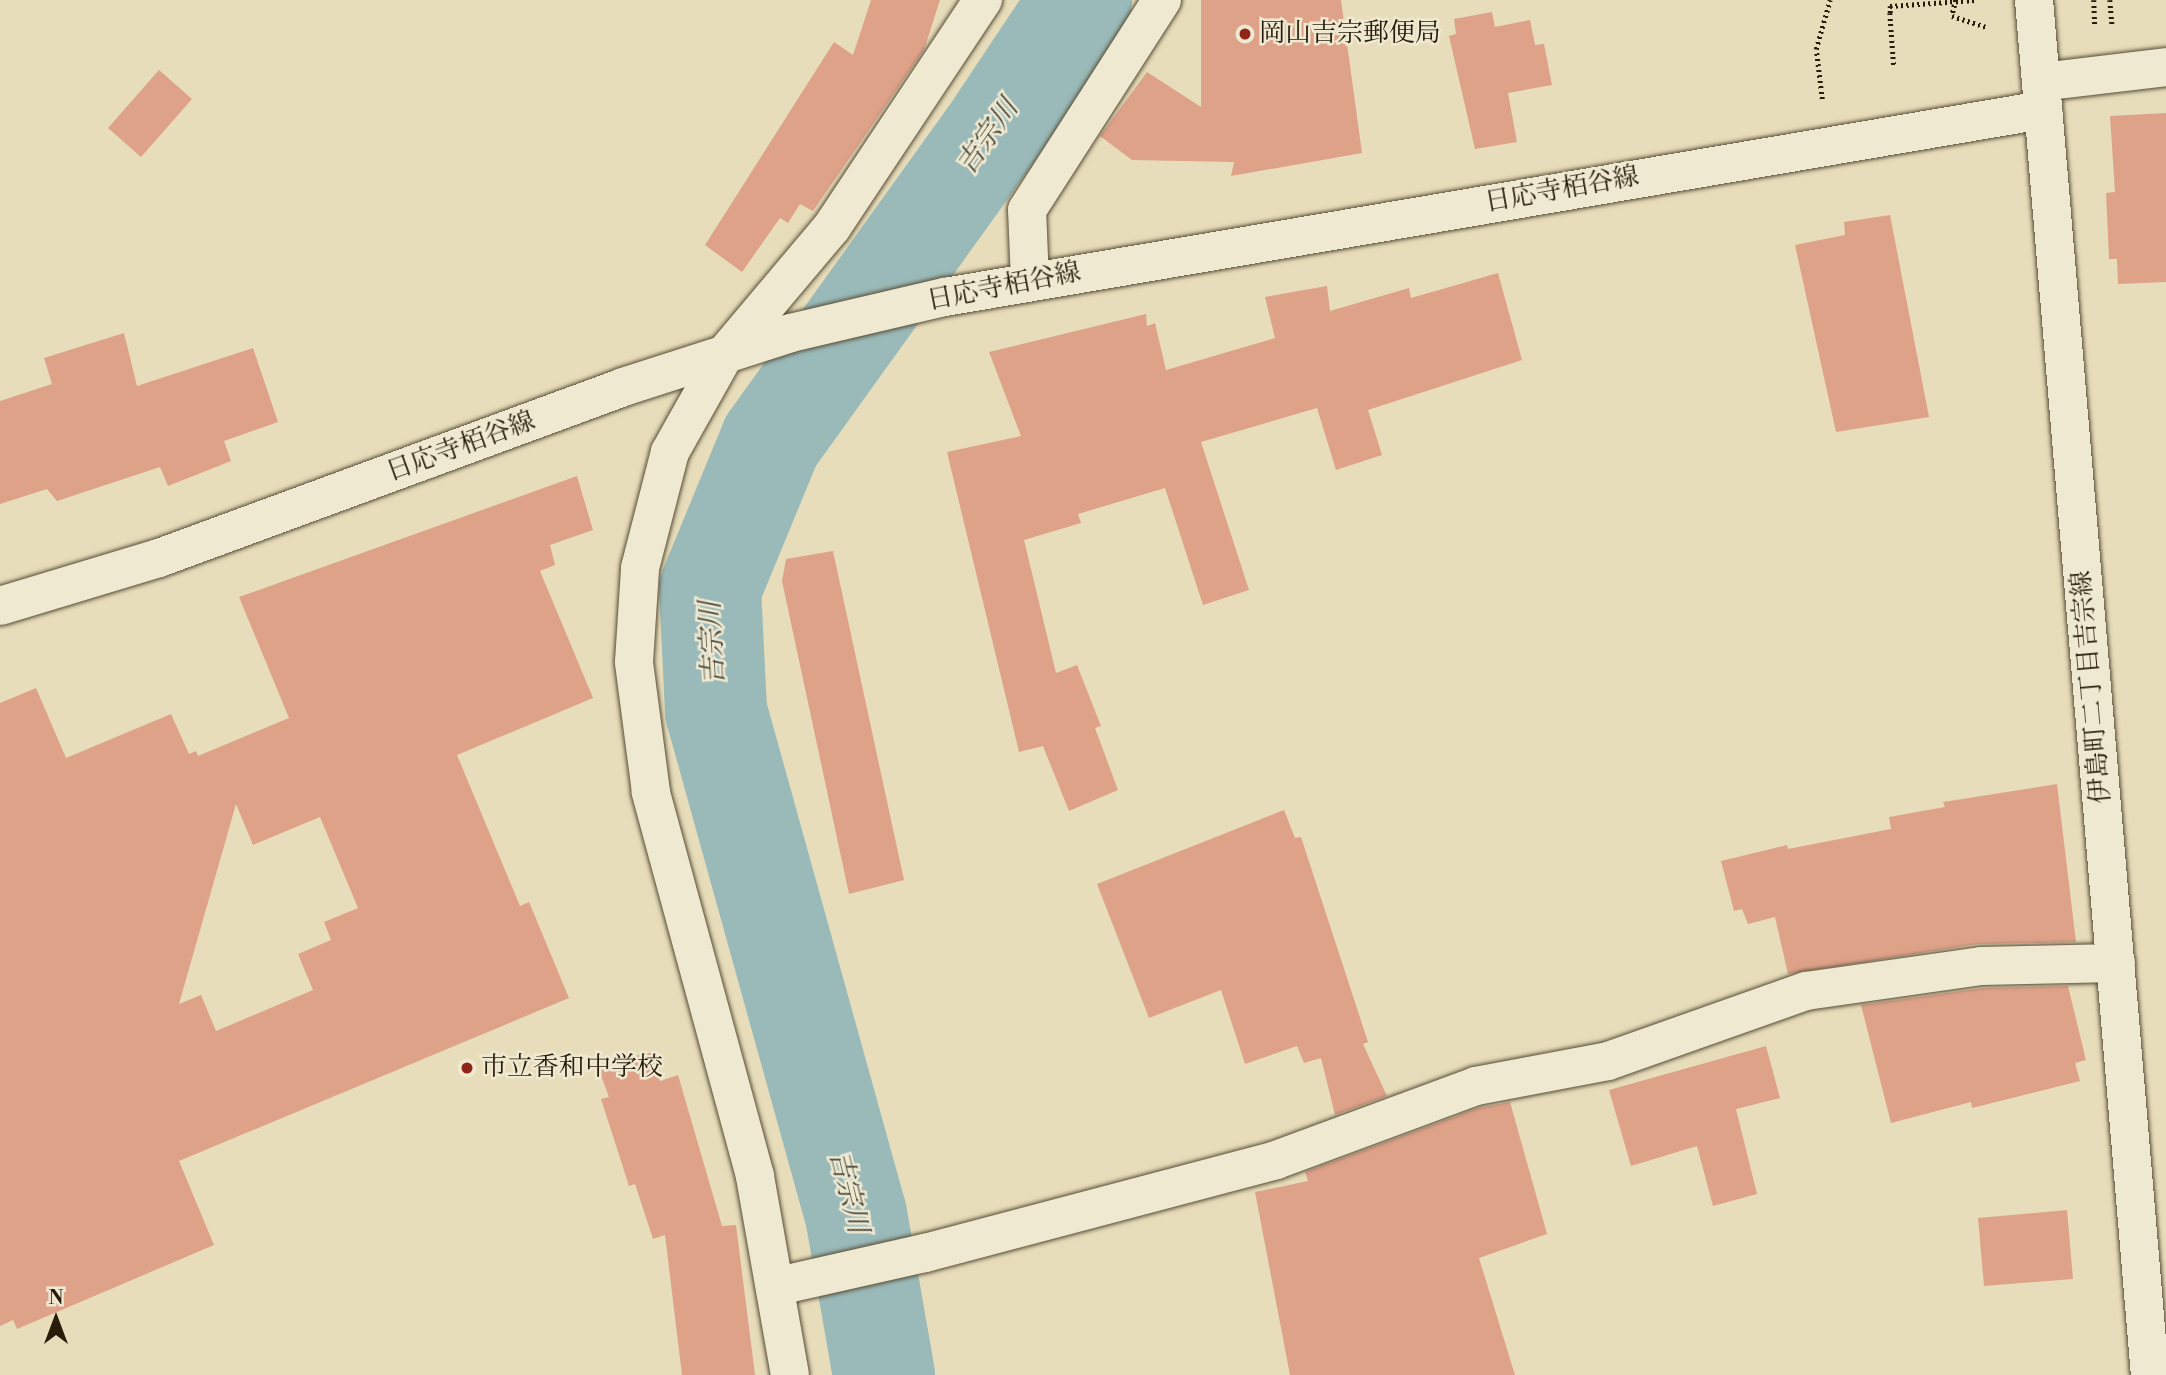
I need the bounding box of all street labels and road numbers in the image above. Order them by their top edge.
street label: 日応寺栢谷線 [1482,161,1642,219]
street label: 日応寺栢谷線 [924,257,1084,317]
street label: 日応寺栢谷線 [382,406,540,488]
street label: 伊島町二丁目吉宗線 [2066,569,2118,805]

